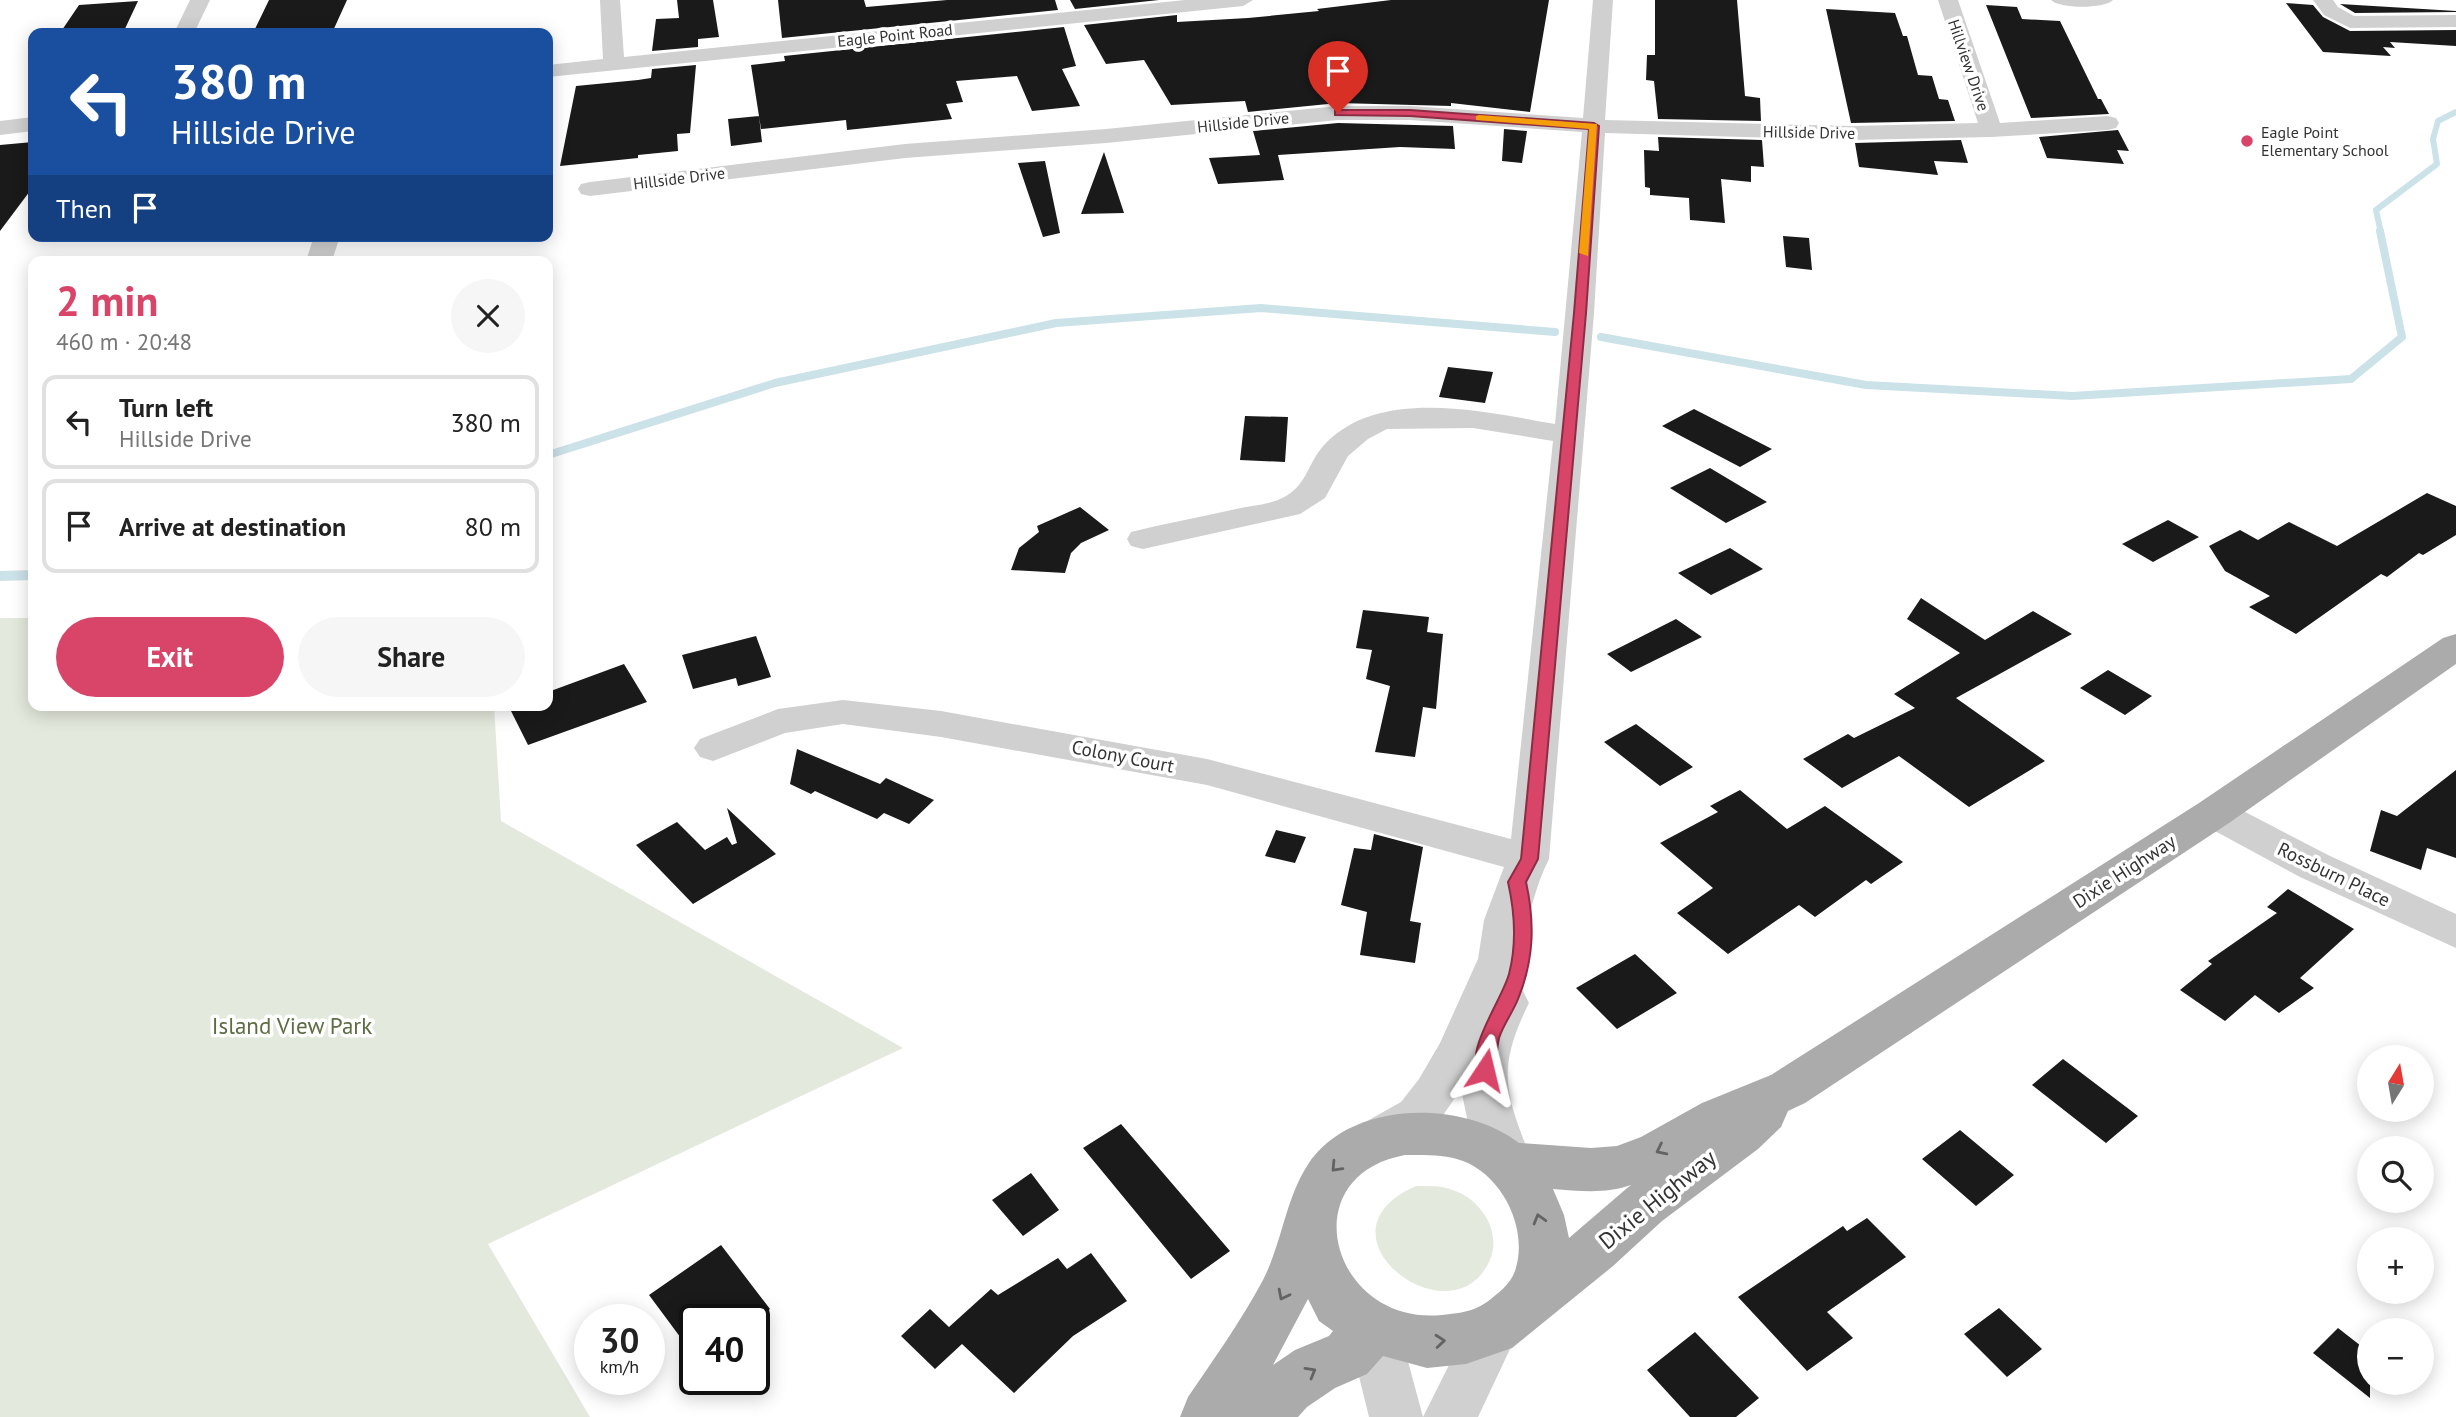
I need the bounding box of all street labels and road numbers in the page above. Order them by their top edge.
street label: Hillview Drive [1944,16,1994,114]
street label: Eagle Point Road [836,19,954,51]
street label: Hillside Drive [1196,107,1290,137]
street label: Hillside Drive [1763,121,1855,143]
street label: Hillside Drive [632,162,726,194]
street label: Colony Court [1070,734,1177,778]
street label: Dixie Highway [2068,829,2180,913]
street label: Rossburn Place [2274,836,2394,912]
street label: Dixie Highway [1592,1143,1722,1255]

